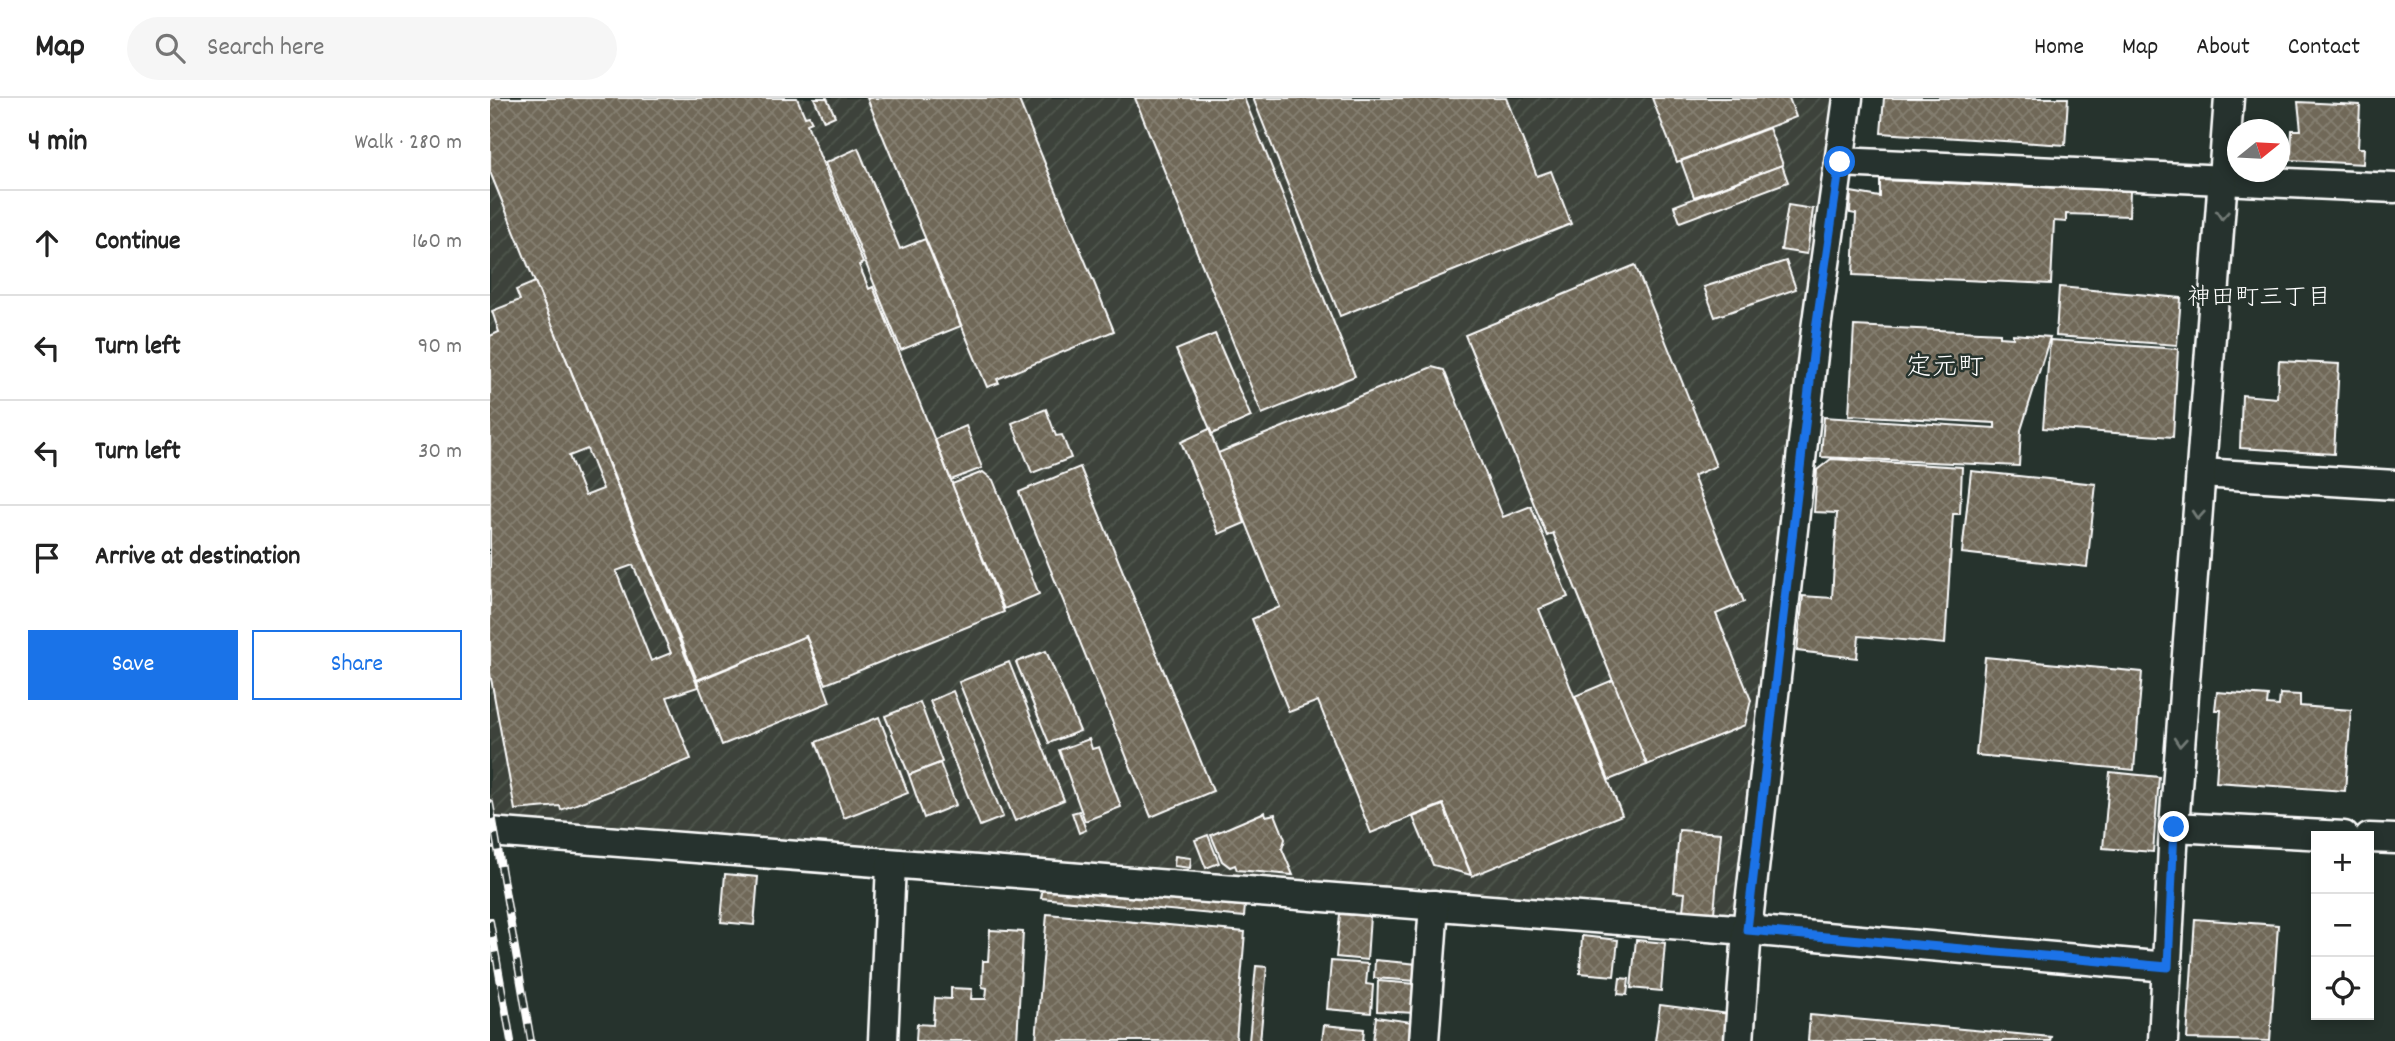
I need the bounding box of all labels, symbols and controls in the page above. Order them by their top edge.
search box [127,17,617,80]
text: Map [35,25,85,72]
icon: search [151,29,189,67]
text: Search here [207,30,325,67]
text: Home [2034,31,2084,65]
text: Map [2122,31,2158,65]
text: About [2196,31,2250,65]
text: Contact [2288,31,2360,65]
north arrow [2227,119,2290,182]
text: 4 min [28,122,87,165]
text: Walk · 280 m [354,127,462,160]
route start [1824,146,1855,177]
one-way arrow [2215,210,2230,221]
icon: ahead [28,224,66,262]
text: Continue [95,224,180,261]
text: 160 m [412,226,462,259]
district label: 神田町三丁目 [2187,282,2331,316]
icon: left [28,329,66,367]
text: Turn left [95,329,181,366]
text: 90 m [418,331,462,364]
district label: 定元町 [1906,350,1984,387]
icon: left [28,434,66,472]
text: Turn left [95,434,181,471]
text: 30 m [418,436,462,469]
one-way arrow [2191,510,2206,521]
icon: arrive [28,539,66,577]
text: Arrive at destination [95,539,300,576]
button: Save [28,630,238,700]
button: Share [252,630,462,700]
one-way arrow [2173,737,2188,748]
route end [2158,811,2189,842]
map controls [2311,831,2374,1020]
button: + [2311,831,2374,894]
button: − [2311,894,2374,957]
button: locate [2311,957,2374,1020]

